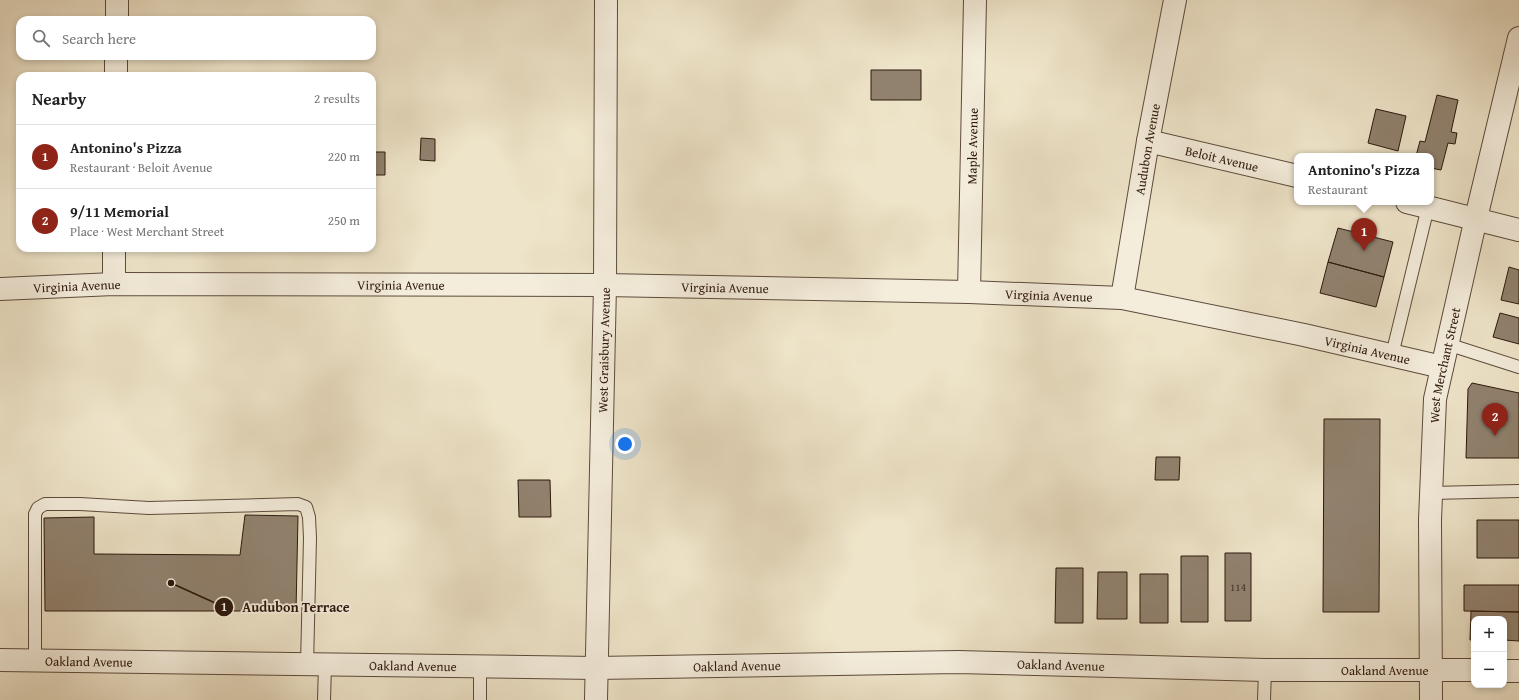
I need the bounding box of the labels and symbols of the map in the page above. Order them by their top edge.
street label: Audubon Avenue [1130,102,1165,196]
street label: Maple Avenue [962,108,983,184]
street label: Beloit Avenue [1183,141,1261,177]
pin: 1 [1351,218,1377,251]
street label: Virginia Avenue [33,275,121,298]
street label: Virginia Avenue [357,275,445,295]
street label: Virginia Avenue [681,277,769,298]
street label: Virginia Avenue [1005,284,1093,307]
street label: West Graisbury Avenue [593,287,615,413]
street label: West Merchant Street [1425,305,1466,424]
street label: Virginia Avenue [1322,331,1412,369]
pin: 2 [1482,403,1508,436]
your location [615,434,635,454]
house number: 114 [1230,579,1246,595]
callout: Audubon Terrace [214,594,358,620]
text: Audubon Terrace [242,597,350,617]
text: 1 [221,598,227,615]
street label: Oakland Avenue [45,652,133,672]
street label: Oakland Avenue [1017,655,1105,676]
street label: Oakland Avenue [369,656,457,676]
street label: Oakland Avenue [693,656,781,676]
street label: Oakland Avenue [1341,661,1429,680]

